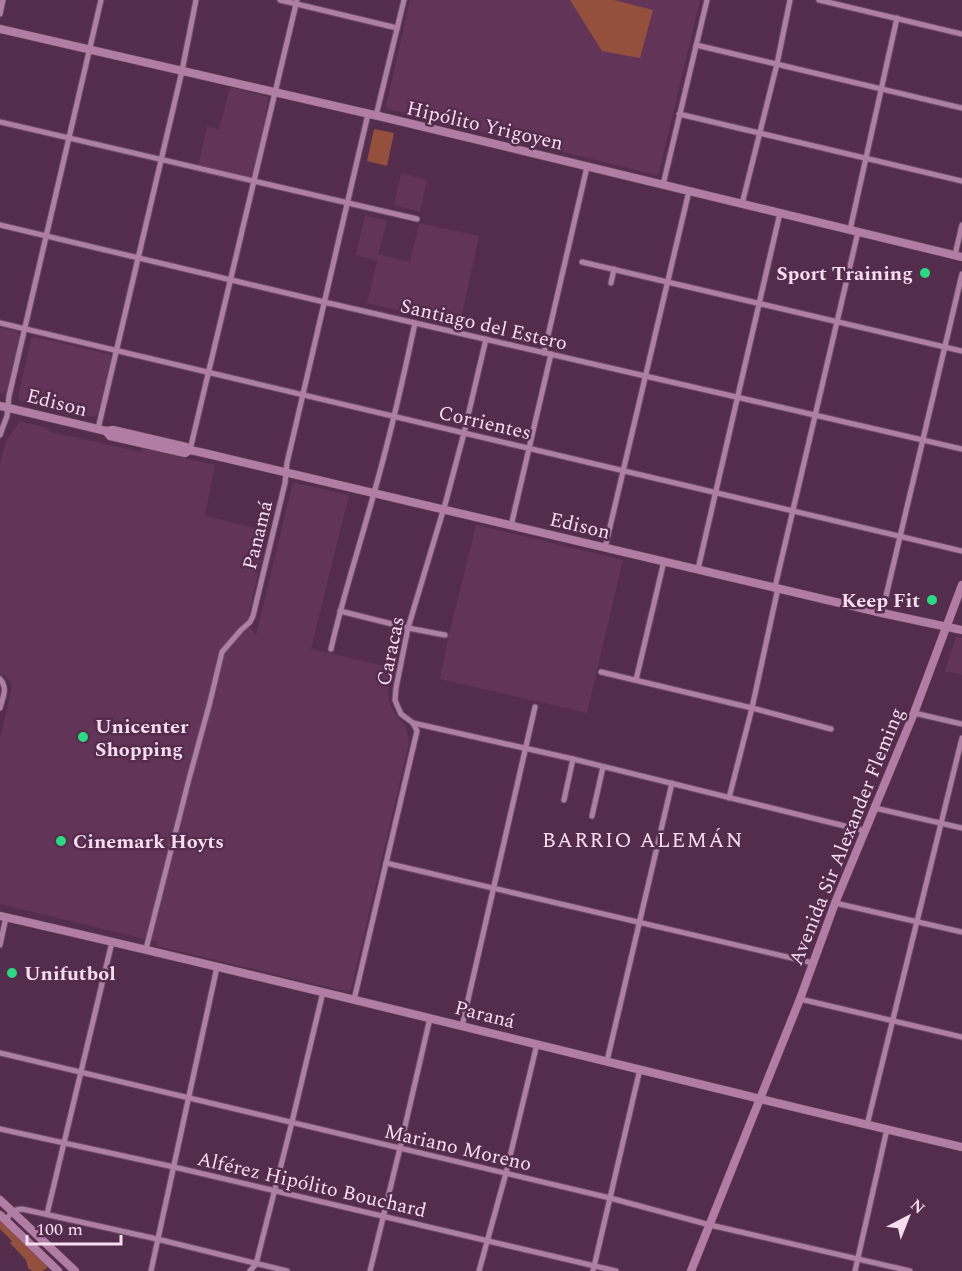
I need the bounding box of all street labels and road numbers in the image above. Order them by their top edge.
street label: Hipólito Yrigoyen [404,93,566,159]
street label: Santiago del Estero [397,291,570,359]
street label: Edison [23,381,90,425]
street label: Corrientes [436,398,534,448]
street label: Panamá [235,497,281,573]
street label: Edison [546,504,613,548]
street label: Caracas [369,614,413,689]
street label: Avenida Sir Alexander Fleming [781,703,912,970]
street label: Paraná [451,993,518,1037]
street label: Mariano Moreno [381,1116,534,1180]
street label: Alférez Hipólito Bouchard [194,1144,429,1226]

